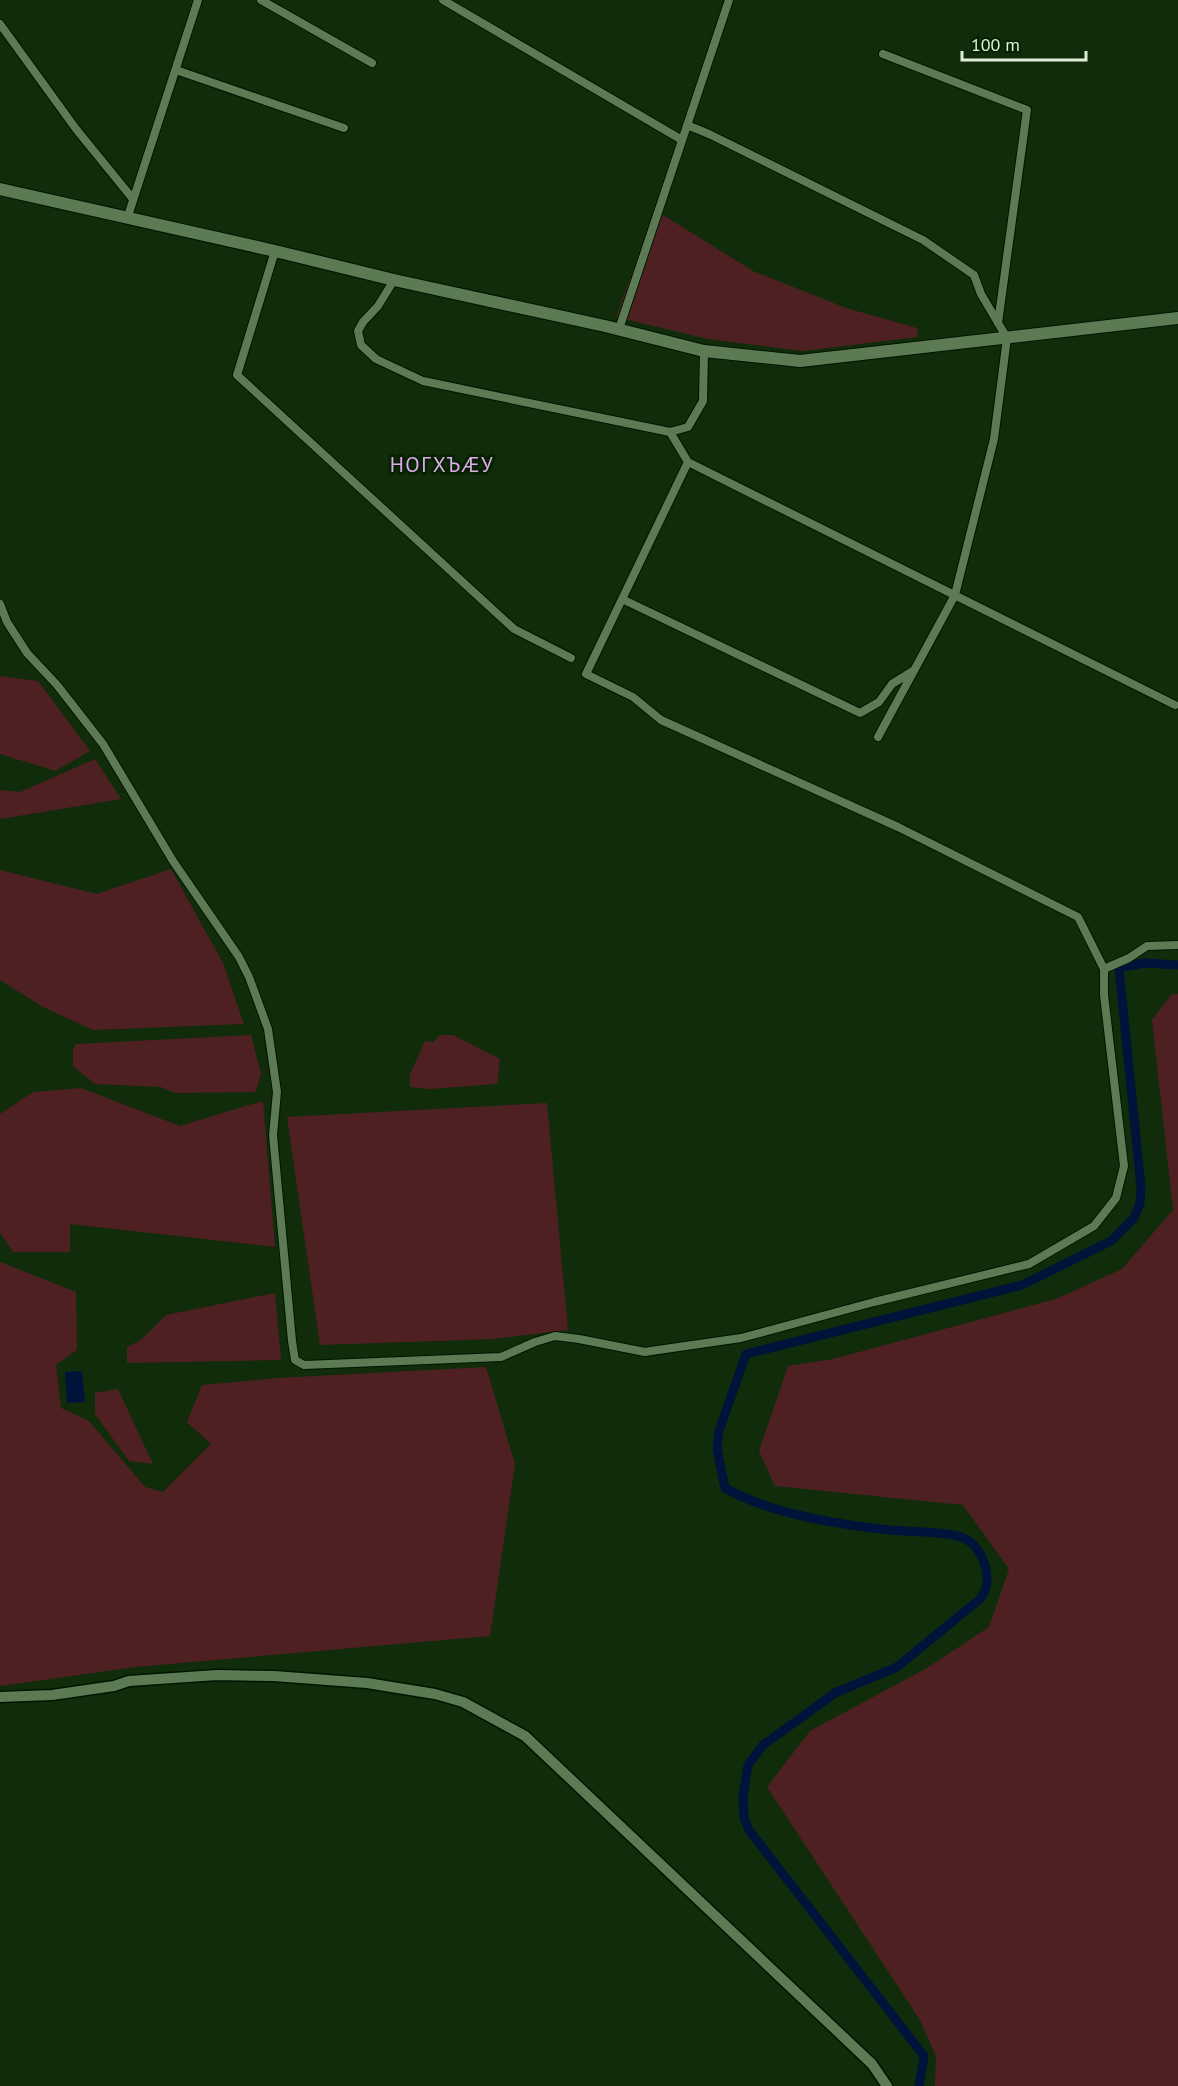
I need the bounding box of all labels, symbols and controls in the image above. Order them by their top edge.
scale bar [962,24,1086,62]
text: 100 m [971,33,1020,56]
district label: НОГХЪÆУ [390,451,494,478]

